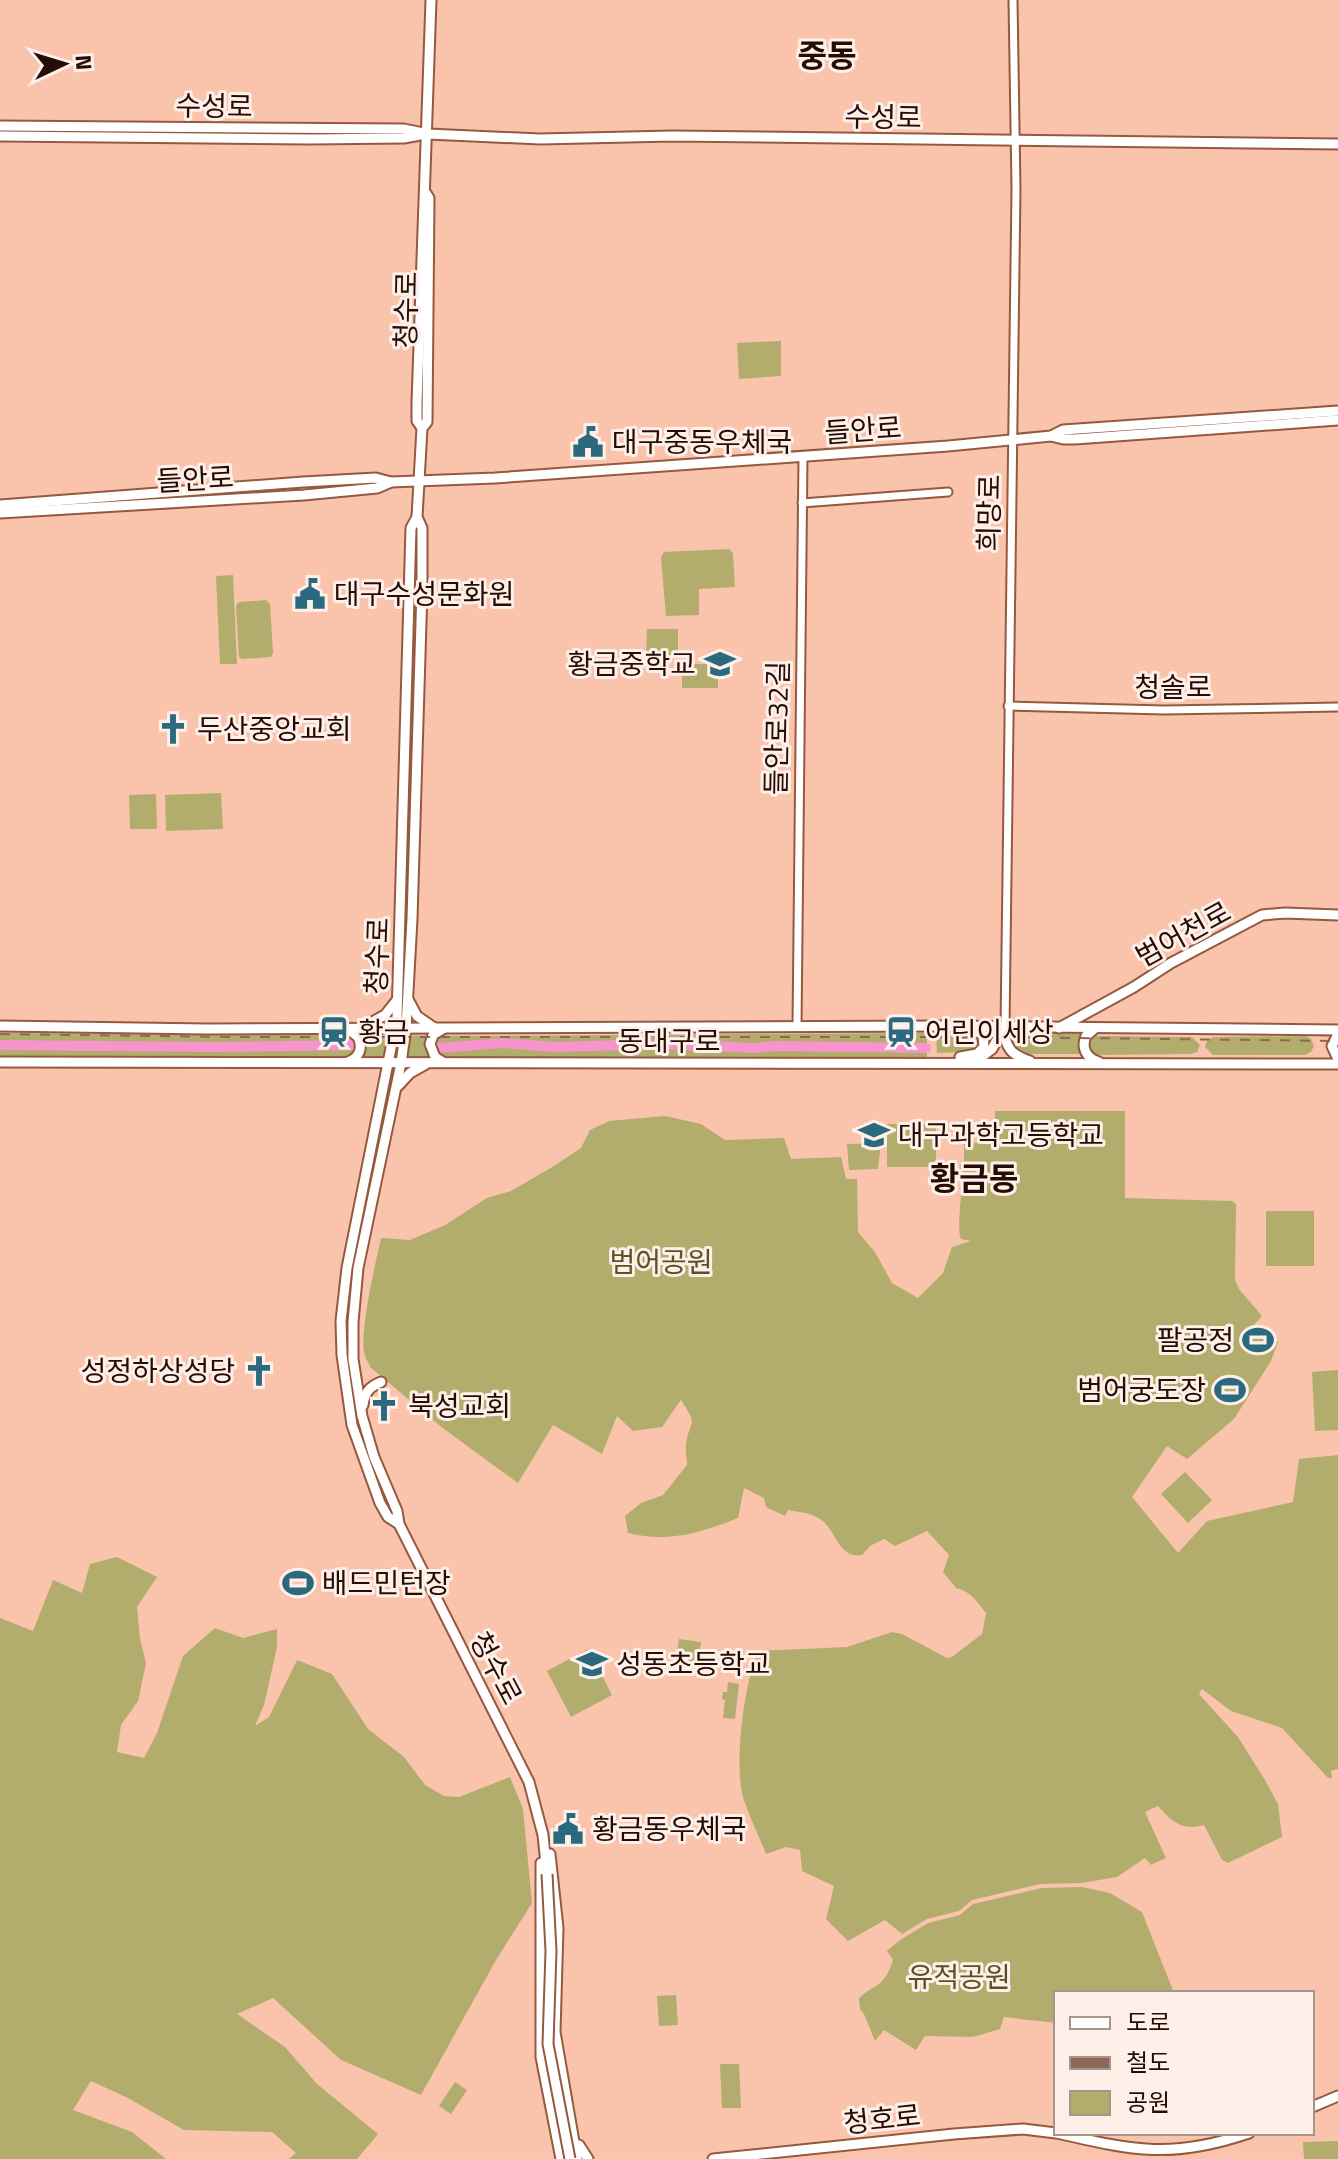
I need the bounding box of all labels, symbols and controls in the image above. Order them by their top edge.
north arrow [24,24,104,104]
district label: 중동 [798,31,856,79]
text: N [66,54,101,71]
street label: 수성로 [175,83,253,128]
street label: 수성로 [844,94,922,139]
street label: 청수로 [383,271,428,349]
street label: 들안로 [823,405,903,454]
place label: 대구중동우체국 [612,420,792,463]
public building icon: 대구중동우체국 [571,425,605,459]
street label: 들안로 [155,455,235,502]
street label: 희망로 [966,474,1011,552]
place label: 대구수성문화원 [334,572,514,615]
public building icon: 대구수성문화원 [293,577,327,611]
place label: 황금중학교 [567,642,696,685]
school or university icon: 황금중학교 [703,647,737,681]
street label: 들안로32길 [754,660,799,796]
street label: 청솔로 [1134,665,1212,708]
place label: 두산중앙교회 [197,707,352,750]
church icon: 두산중앙교회 [156,712,190,746]
street label: 범어천로 [1127,890,1238,977]
street label: 청수로 [354,917,399,995]
place label: 황금 [358,1010,410,1053]
place label: 어린이세상 [925,1010,1054,1053]
station icon: 황금 [317,1015,351,1049]
station icon: 어린이세상 [884,1015,918,1049]
street label: 동대구로 [617,1019,721,1062]
place label: 대구과학고등학교 [898,1113,1104,1156]
school or university icon: 대구과학고등학교 [857,1118,891,1152]
district label: 황금동 [930,1154,1018,1202]
park label: 범어공원 [609,1240,713,1283]
place label: 팔공정 [1157,1318,1234,1361]
sports icon: 팔공정 [1241,1323,1275,1357]
place label: 성정하상성당 [80,1349,235,1392]
church icon: 성정하상성당 [242,1354,276,1388]
place label: 범어궁도장 [1077,1368,1206,1411]
sports icon: 범어궁도장 [1213,1373,1247,1407]
place label: 북성교회 [408,1384,511,1427]
church icon: 북성교회 [367,1389,401,1423]
place label: 배드민턴장 [322,1561,451,1604]
sports icon: 배드민턴장 [281,1566,315,1600]
street label: 청수로 [459,1624,534,1712]
place label: 성동초등학교 [616,1642,771,1685]
school or university icon: 성동초등학교 [575,1647,609,1681]
place label: 황금동우체국 [592,1807,747,1850]
public building icon: 황금동우체국 [551,1812,585,1846]
park label: 유적공원 [907,1955,1011,1998]
legend [1054,1991,1314,2135]
text: 도로 [1126,2004,1170,2040]
text: 철도 [1126,2044,1170,2080]
text: 공원 [1126,2084,1170,2120]
street label: 청호로 [841,2093,923,2144]

